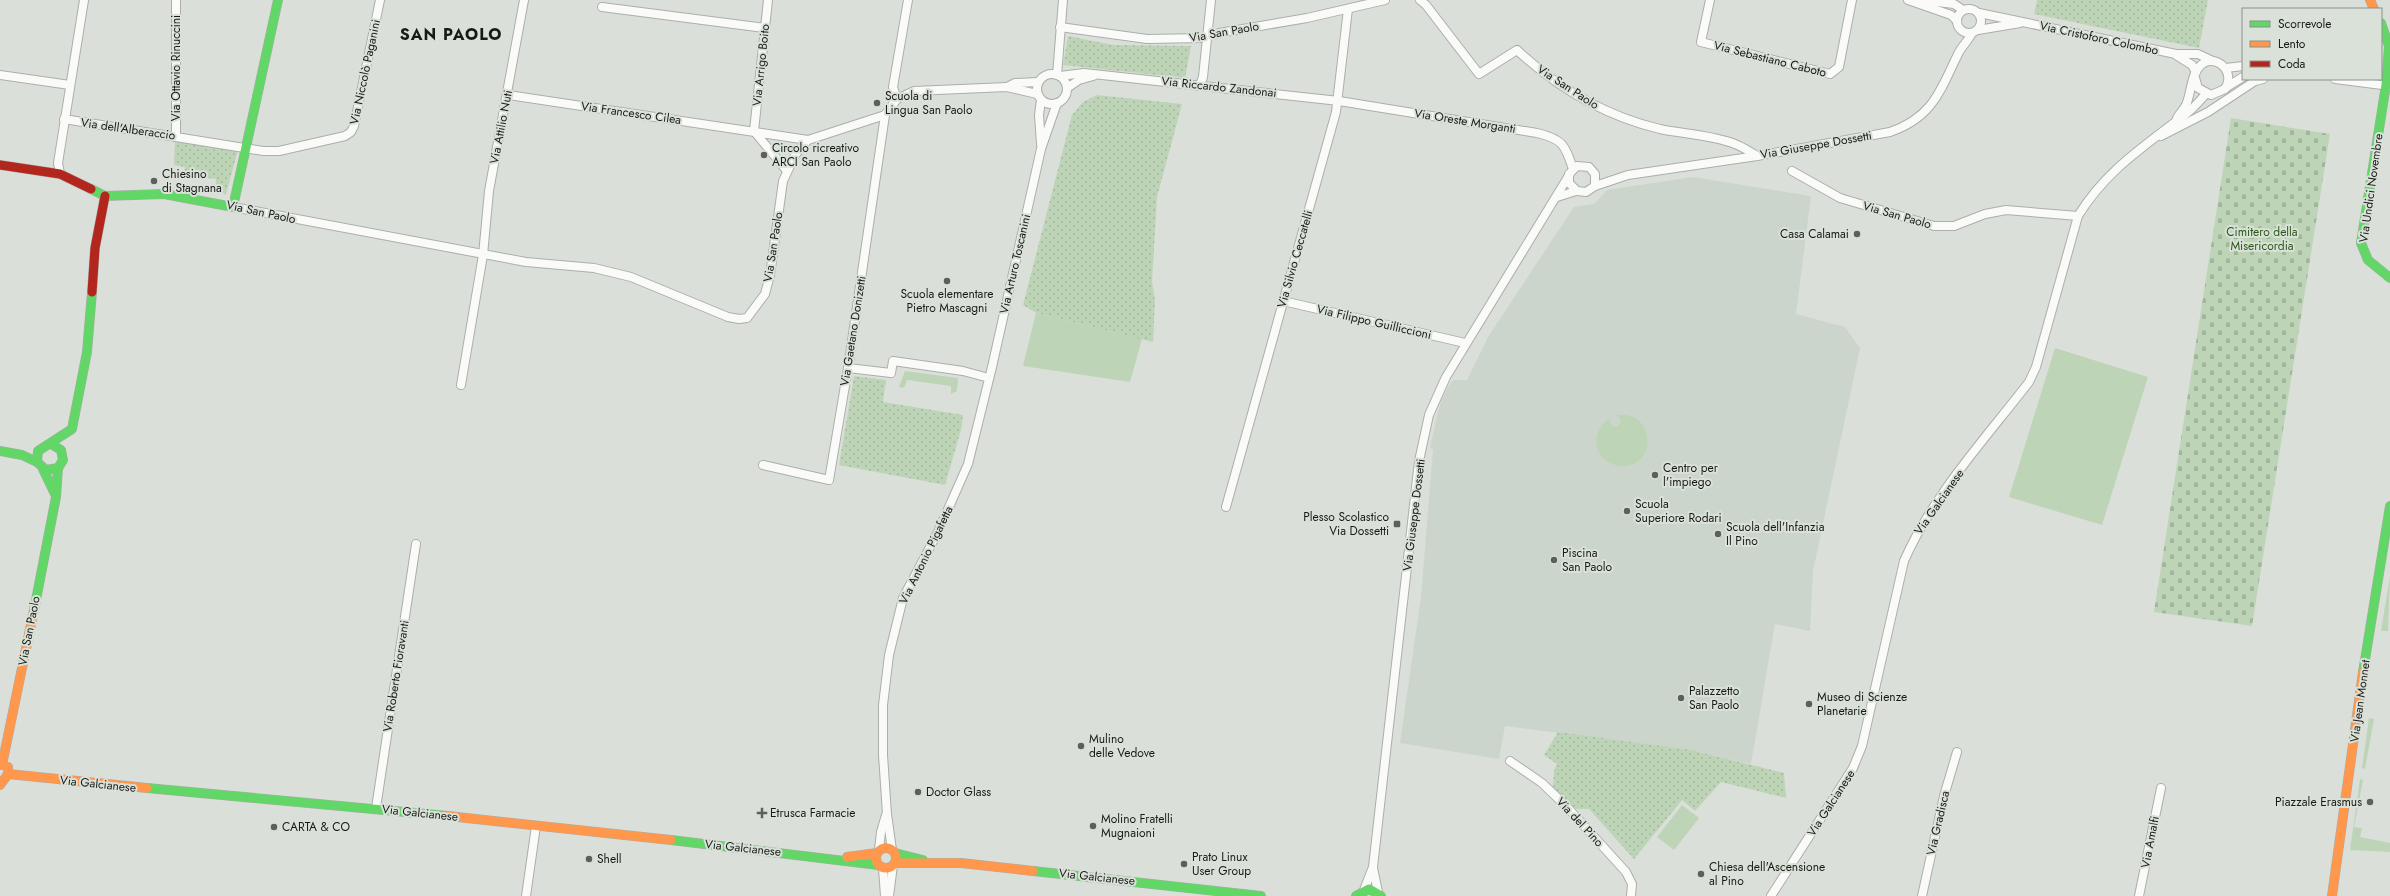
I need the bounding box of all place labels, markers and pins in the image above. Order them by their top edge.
place label: Scuola di Lingua San Paolo [885,87,973,119]
marker: Scuola di Lingua San Paolo [872,98,882,108]
place label: Circolo ricreativo ARCI San Paolo [772,139,859,171]
marker: Circolo ricreativo ARCI San Paolo [759,150,769,160]
place label: Chiesino di Stagnana [162,165,222,197]
marker: Chiesino di Stagnana [149,176,159,186]
place label: Casa Calamai [1780,225,1849,243]
marker: Casa Calamai [1852,229,1862,239]
marker: Scuola elementare Pietro Mascagni [942,276,952,286]
place label: Scuola elementare Pietro Mascagni [900,285,994,317]
place label: Centro per l'impiego [1663,459,1719,491]
marker: Centro per l'impiego [1650,470,1660,480]
place label: Scuola Superiore Rodari [1635,495,1722,527]
marker: Scuola Superiore Rodari [1622,506,1632,516]
place label: Plesso Scolastico Via Dossetti [1303,508,1389,540]
place label: Scuola dell'Infanzia Il Pino [1726,518,1825,550]
marker: Plesso Scolastico Via Dossetti [1392,519,1402,529]
marker: Scuola dell'Infanzia Il Pino [1713,529,1723,539]
place label: Piscina San Paolo [1562,544,1613,576]
marker: Piscina San Paolo [1549,555,1559,565]
place label: Palazzetto San Paolo [1689,682,1740,714]
place label: Museo di Scienze Planetarie [1817,688,1907,720]
marker: Palazzetto San Paolo [1676,693,1686,703]
marker: Museo di Scienze Planetarie [1804,699,1814,709]
place label: Mulino delle Vedove [1089,730,1155,762]
marker: Mulino delle Vedove [1076,741,1086,751]
place label: Doctor Glass [926,783,991,801]
marker: Doctor Glass [913,787,923,797]
place label: Piazzale Erasmus [2275,793,2362,811]
marker: Piazzale Erasmus [2365,797,2375,807]
place label: Etrusca Farmacie [770,804,856,822]
marker: Etrusca Farmacie [757,808,767,818]
place label: Molino Fratelli Mugnaioni [1101,810,1173,842]
place label: CARTA & CO [282,818,350,836]
marker: Molino Fratelli Mugnaioni [1088,821,1098,831]
marker: CARTA & CO [269,822,279,832]
place label: Prato Linux User Group [1192,848,1251,880]
place label: Shell [597,850,622,868]
marker: Shell [584,854,594,864]
place label: Chiesa dell'Ascensione al Pino [1709,858,1825,890]
marker: Prato Linux User Group [1179,859,1189,869]
marker: Chiesa dell'Ascensione al Pino [1696,869,1706,879]

